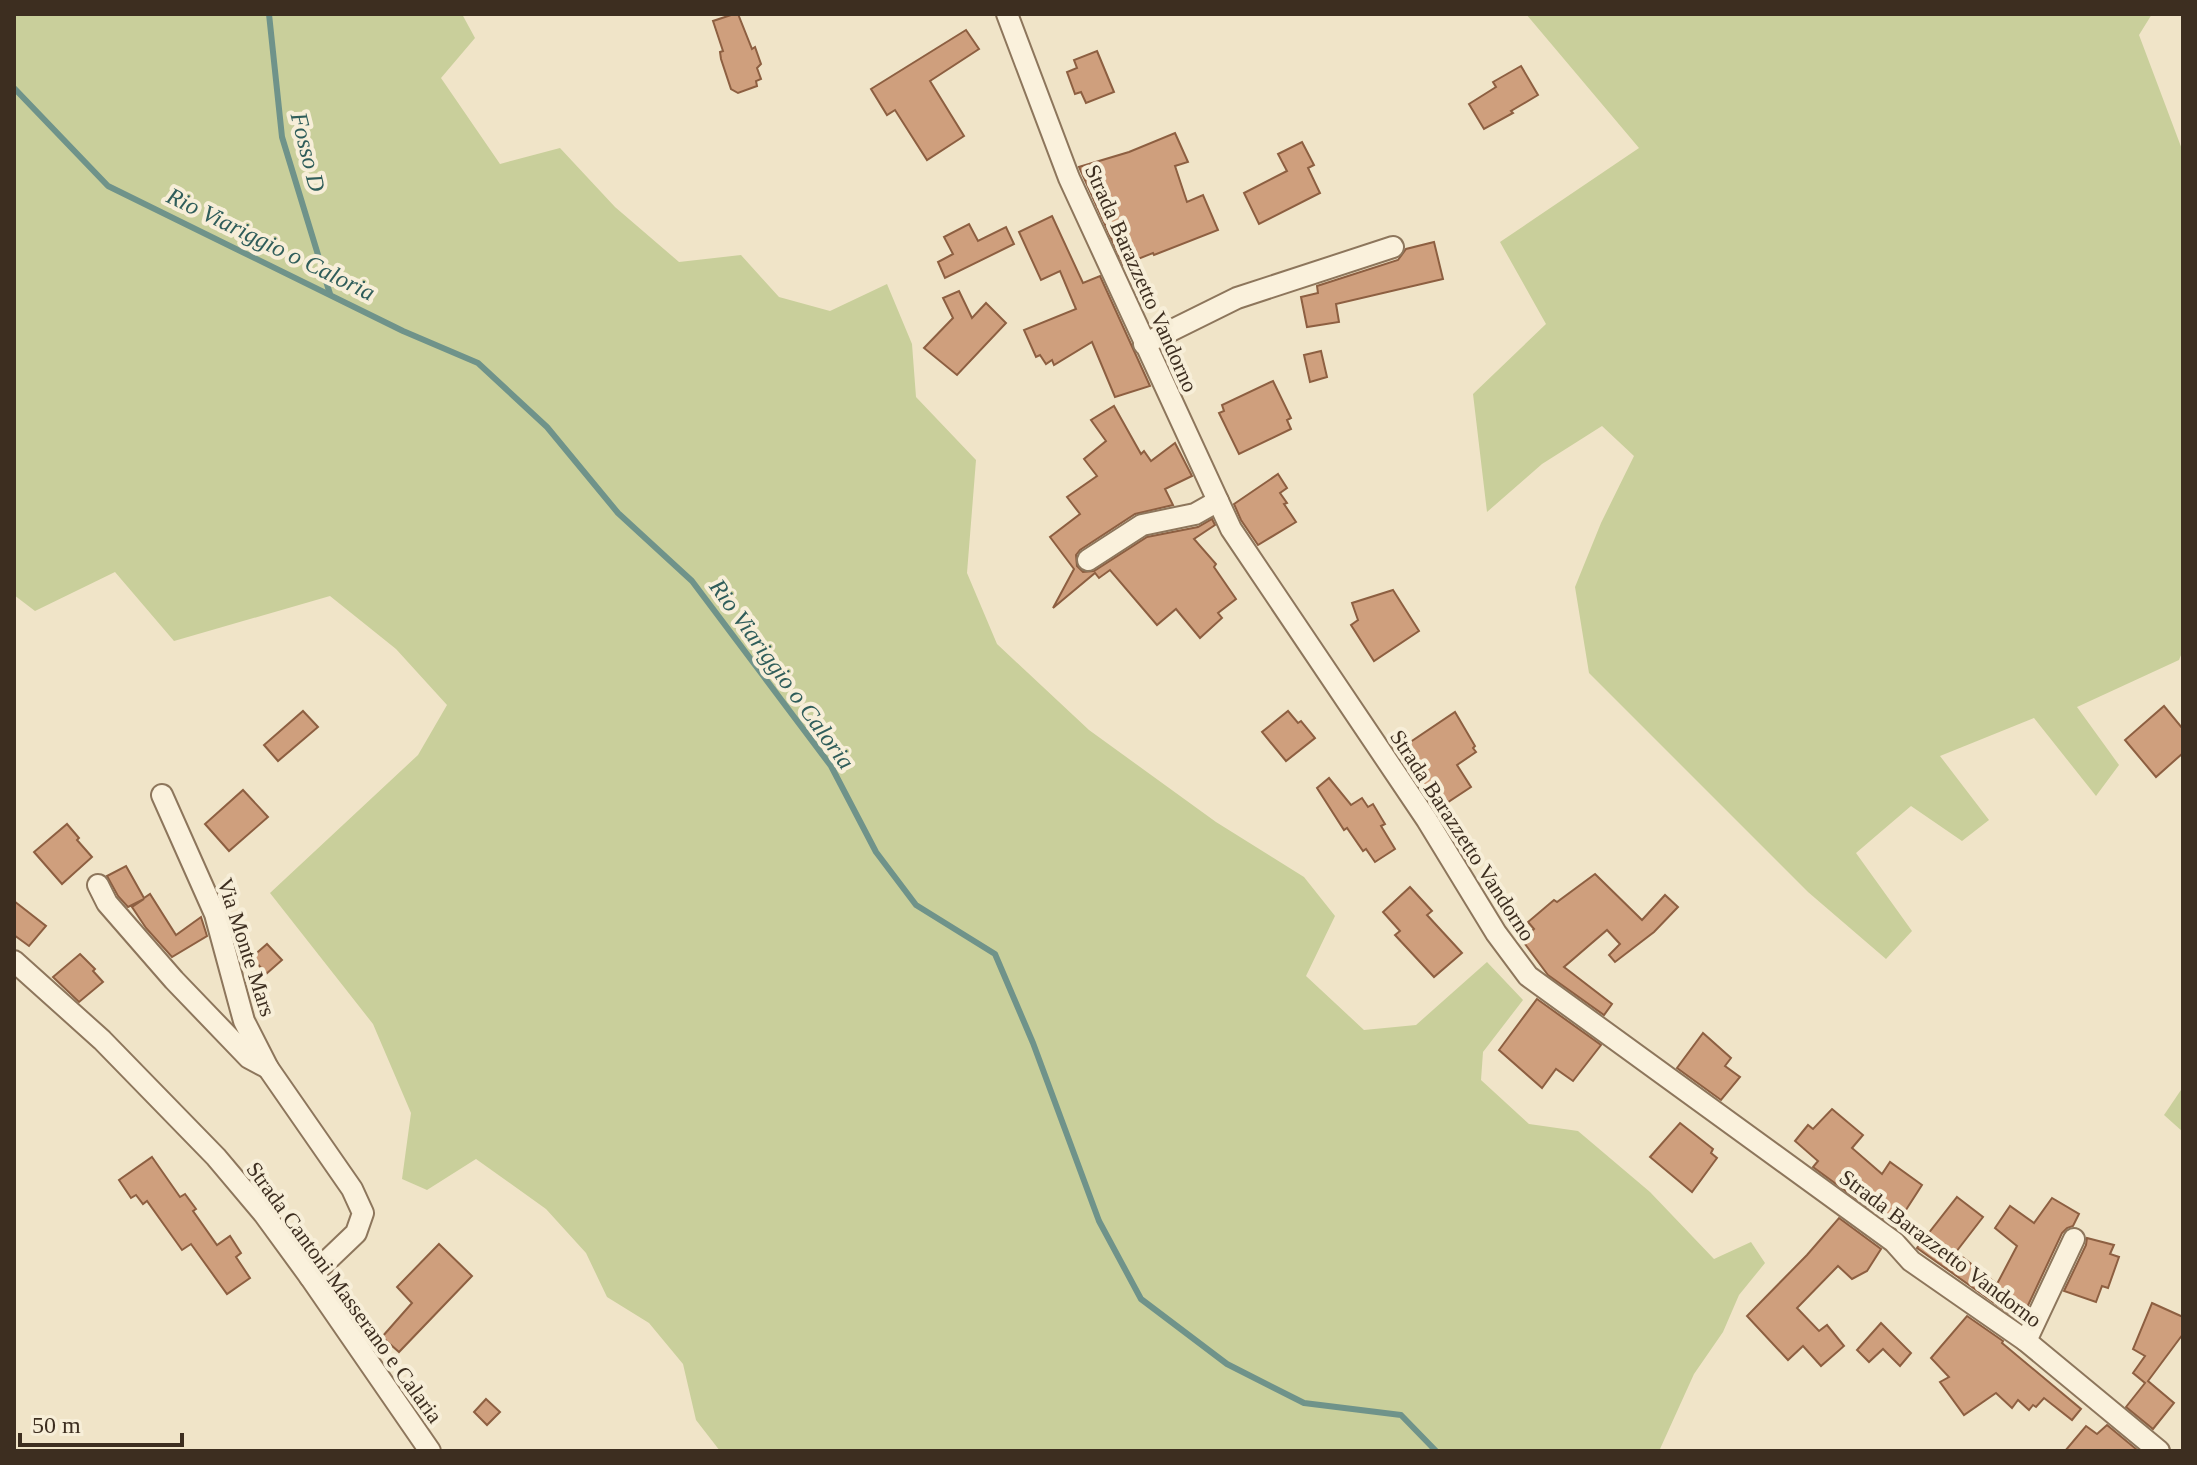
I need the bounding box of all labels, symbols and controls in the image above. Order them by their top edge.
water label: Fosso D [285,109,330,194]
street label: Strada Barazzetto Vandorno [1080,161,1203,396]
water label: Rio Viariggio o Caloria [162,182,379,306]
water label: Rio Viariggio o Caloria [704,573,860,774]
street label: Strada Barazzetto Vandorno [1385,725,1540,945]
street label: Via Monte Mars [212,875,281,1020]
street label: Strada Cantoni Masserano e Calaria [241,1157,448,1428]
street label: Strada Barazzetto Vandorno [1835,1164,2047,1333]
scale bar [20,1397,182,1447]
text: 50 m [32,1412,81,1438]

